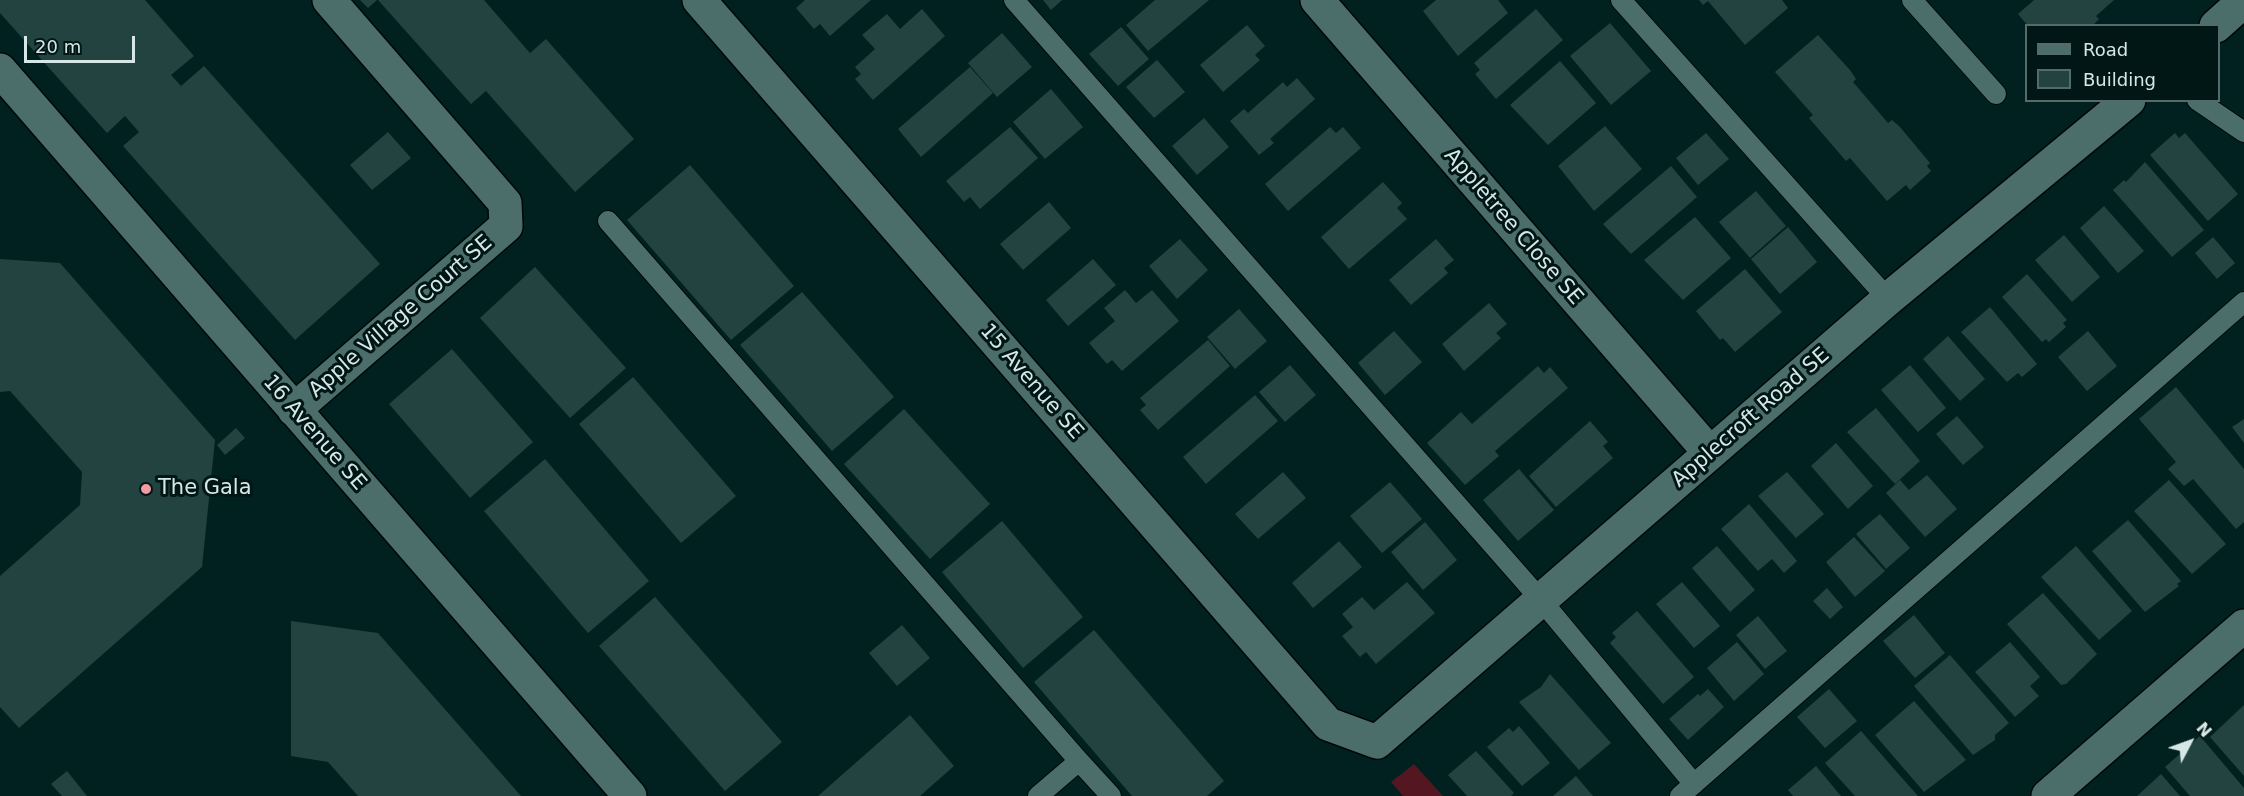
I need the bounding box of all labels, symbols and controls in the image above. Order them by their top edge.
scale bar [27,24,138,62]
legend [2025,24,2220,102]
text: 20 m [35,36,81,57]
text: Road [2083,39,2128,60]
text: Building [2083,69,2156,90]
street label: Appletree Close SE [1438,144,1588,310]
street label: Apple Village Court SE [304,231,498,403]
street label: 15 Avenue SE [974,319,1088,445]
street label: Applecroft Road SE [1667,343,1835,493]
street label: 16 Avenue SE [257,370,371,496]
place label: The Gala [158,476,252,502]
marker: The Gala [139,482,153,496]
north arrow [2160,712,2220,772]
text: N [2192,719,2216,741]

